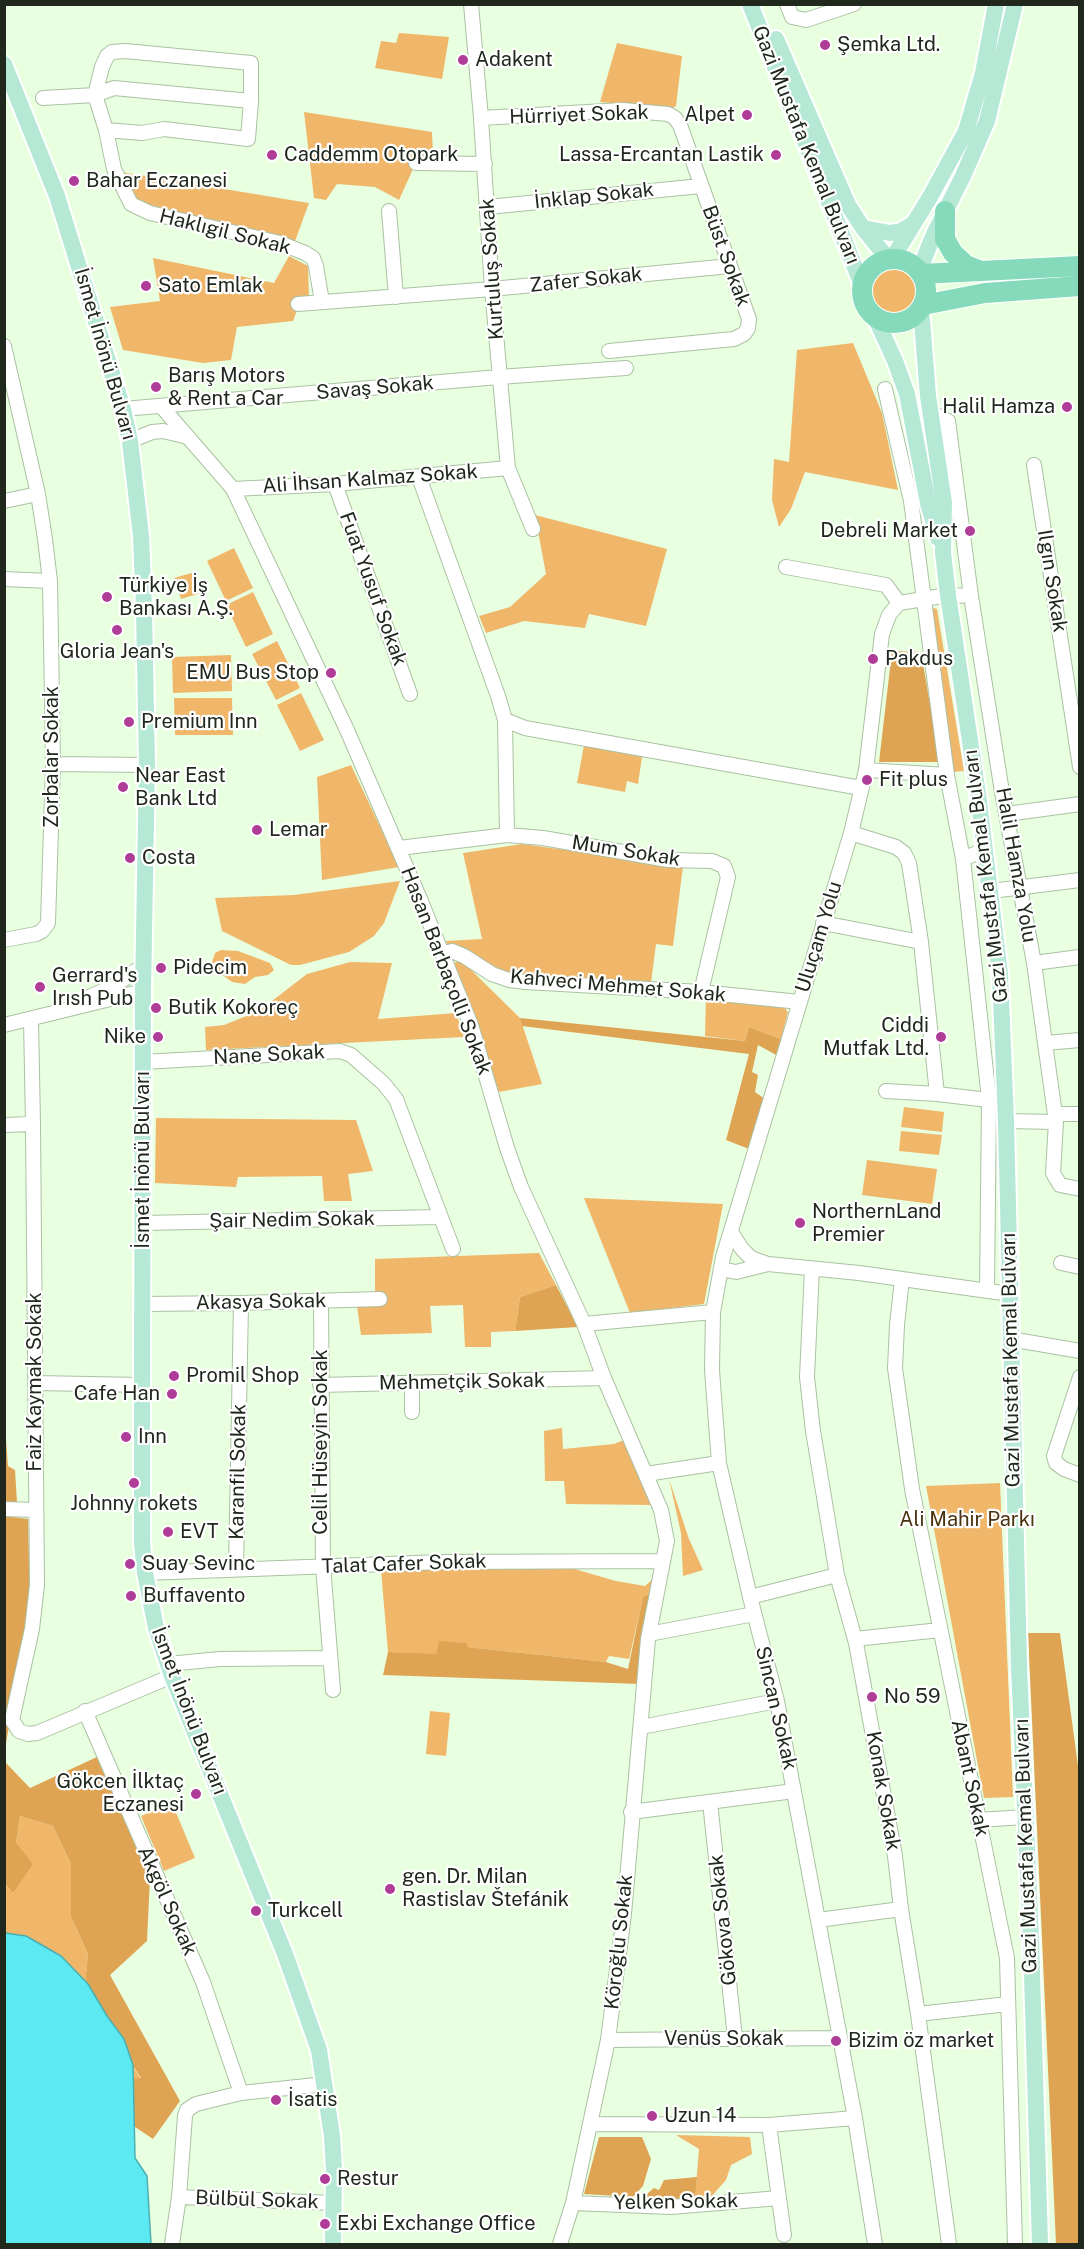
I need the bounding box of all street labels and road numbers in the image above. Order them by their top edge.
street label: Gazi Mustafa Kemal Bulvarı [747,22,865,268]
street label: Hürriyet Sokak [509,101,649,129]
street label: İnklap Sokak [533,178,655,214]
street label: Kurtuluş Sokak [475,197,509,341]
street label: Büst Sokak [697,202,755,310]
street label: Haklıgil Sokak [157,204,293,260]
street label: Zafer Sokak [528,262,644,298]
street label: İsmet İnönü Bulvarı [69,265,141,443]
street label: Savaş Sokak [315,371,435,405]
street label: Ali İhsan Kalmaz Sokak [261,459,479,499]
street label: Fuat Yusuf Sokak [334,509,412,669]
street label: Ilgın Sokak [1032,528,1072,634]
street label: Zorbalar Sokak [40,686,64,828]
street label: Gazi Mustafa Kemal Bulvarı [959,748,1013,1004]
street label: Halil Hamza Yolu [991,786,1041,944]
street label: Mum Sokak [570,831,682,871]
street label: Hasan Barbaçolli Sokak [395,864,497,1078]
street label: Uluçam Yolu [791,879,847,995]
street label: Kahveci Mehmet Sokak [509,965,727,1007]
street label: Nane Sokak [213,1040,325,1070]
street label: İsmet İnönü Bulvarı [131,1071,155,1249]
street label: Şair Nedim Sokak [209,1207,375,1233]
street label: Gazi Mustafa Kemal Bulvarı [997,1232,1025,1488]
street label: Akasya Sokak [196,1289,326,1315]
street label: Faiz Kaymak Sokak [23,1292,47,1472]
street label: Celil Hüseyin Sokak [309,1349,333,1535]
street label: Mehmetçik Sokak [379,1369,545,1395]
street label: Karanfil Sokak [225,1404,251,1540]
street label: Talat Cafer Sokak [321,1549,487,1579]
street label: İsmet İnönü Bulvarı [146,1624,232,1798]
street label: Sincan Sokak [750,1644,802,1772]
street label: Abant Sokak [946,1717,994,1839]
street label: Gazi Mustafa Kemal Bulvarı [1010,1718,1042,1974]
street label: Konak Sokak [861,1729,905,1853]
street label: Akgöl Sokak [132,1843,202,1959]
street label: Gökova Sokak [704,1853,742,1987]
street label: Köroğlu Sokak [600,1873,638,2011]
street label: Venüs Sokak [664,2027,784,2051]
street label: Bülbül Sokak [195,2186,319,2214]
street label: Yelken Sokak [613,2189,739,2215]

